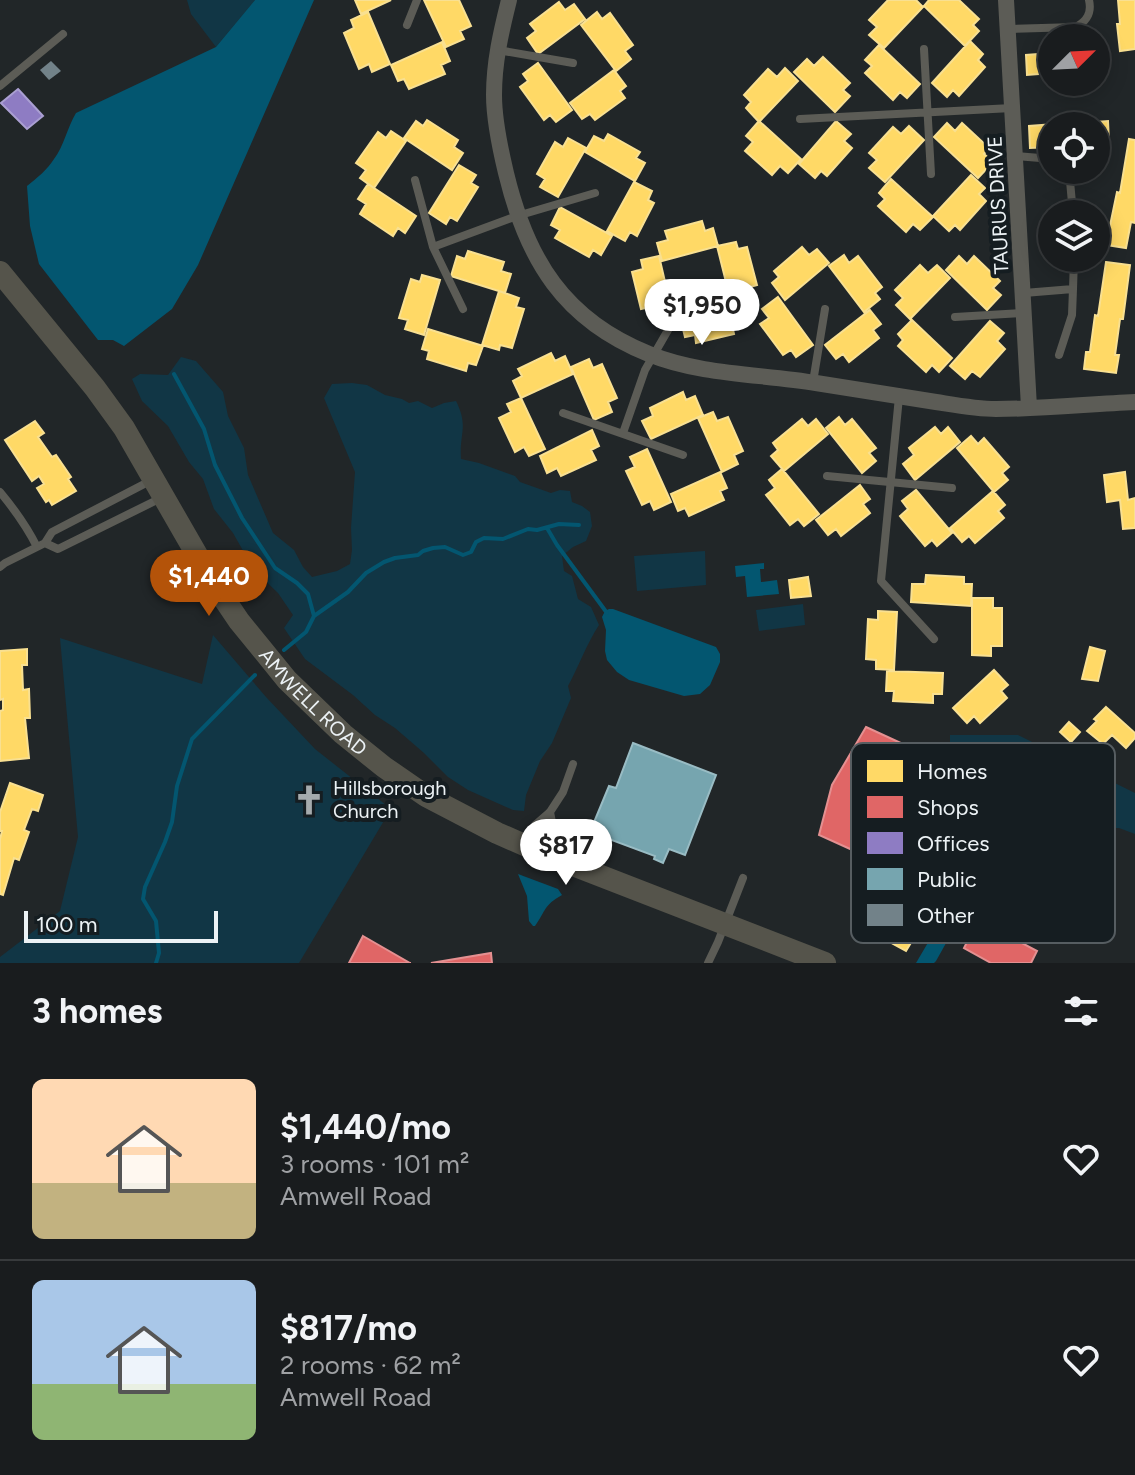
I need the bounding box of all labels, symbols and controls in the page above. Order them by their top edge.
north arrow [1038,24,1110,96]
map controls [1038,24,1110,272]
button: locate [1038,112,1110,184]
street label: TAURUS DRIVE [982,135,1014,275]
button: layers [1038,200,1110,272]
pin: $1,950 [637,279,767,347]
text: $1,950 [662,289,742,321]
pin: $1,440 [144,550,274,618]
text: $1,440 [168,560,250,592]
street label: AMWELL ROAD [254,643,372,761]
legend [851,743,1115,943]
text: Homes [917,758,987,785]
place label: Hillsborough Church [333,776,447,823]
church icon: Hillsborough Church [292,783,326,817]
text: Shops [917,794,979,821]
pin: $817 [519,819,613,887]
text: $817 [538,829,594,861]
text: Offices [917,830,990,857]
text: Public [917,866,977,893]
text: Other [917,902,975,929]
scale bar [24,907,218,943]
text: 100 m [36,911,97,938]
icon: filters [1059,989,1103,1033]
text: 3 homes [32,991,162,1032]
text: $1,440/mo [280,1107,451,1148]
icon: home [96,1111,192,1207]
icon: heart [1059,1137,1103,1181]
text: 3 rooms · 101 m² [280,1148,469,1180]
text: Amwell Road [280,1180,432,1212]
text: $817/mo [280,1308,417,1349]
icon: home [96,1312,192,1408]
icon: heart [1059,1338,1103,1382]
text: 2 rooms · 62 m² [280,1349,461,1381]
text: Amwell Road [280,1381,432,1413]

